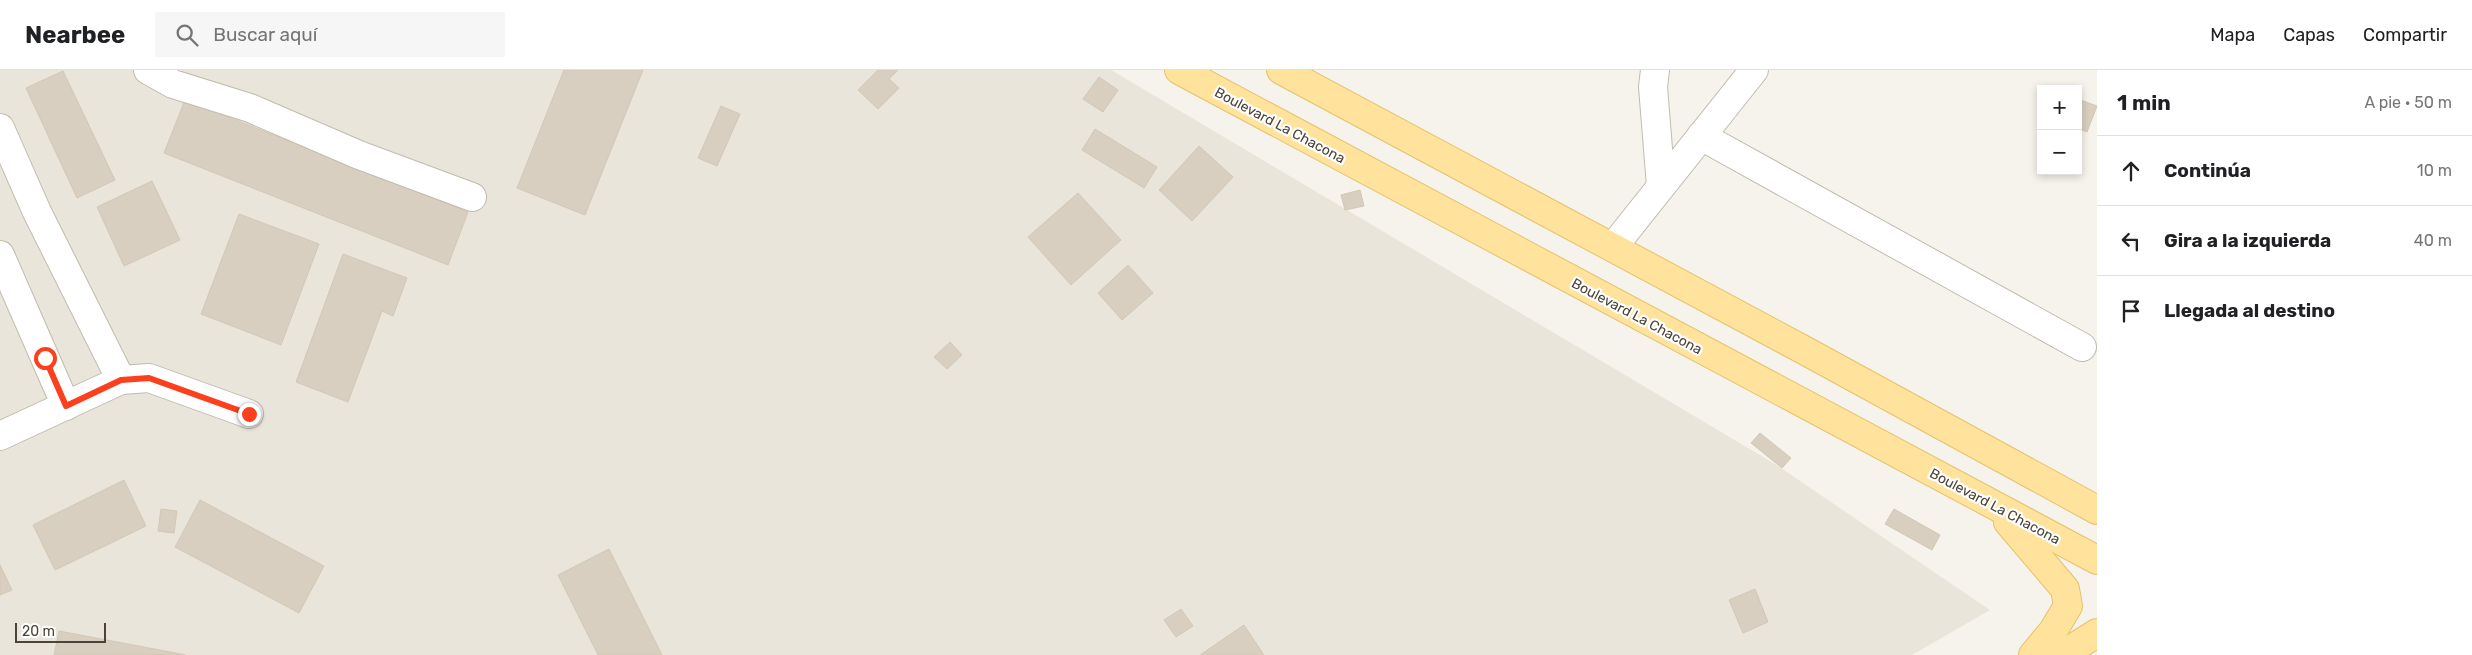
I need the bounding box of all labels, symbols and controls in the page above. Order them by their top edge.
search box [155,12,505,57]
text: Nearbee [25,21,125,49]
icon: search [173,21,201,49]
text: Buscar aquí [213,23,317,46]
text: Mapa [2210,24,2255,46]
text: Capas [2283,24,2335,46]
text: Compartir [2363,24,2447,46]
street label: Boulevard La Chacona [1212,84,1348,167]
map controls [2037,85,2082,175]
button: + [2037,85,2082,130]
text: 1 min [2117,90,2171,115]
text: A pie · 50 m [2364,93,2452,112]
button: − [2037,130,2082,175]
icon: ahead [2117,157,2145,185]
text: Continúa [2164,159,2251,182]
text: 10 m [2417,161,2452,180]
icon: left [2117,227,2145,255]
text: Gira a la izquierda [2164,229,2331,252]
text: 40 m [2414,231,2452,250]
street label: Boulevard La Chacona [1569,275,1705,358]
icon: arrive [2117,297,2145,325]
text: Llegada al destino [2164,299,2335,322]
route start [34,347,57,370]
route end [238,403,261,426]
street label: Boulevard La Chacona [1927,465,2063,548]
scale bar [15,620,106,643]
text: 20 m [22,623,55,640]

